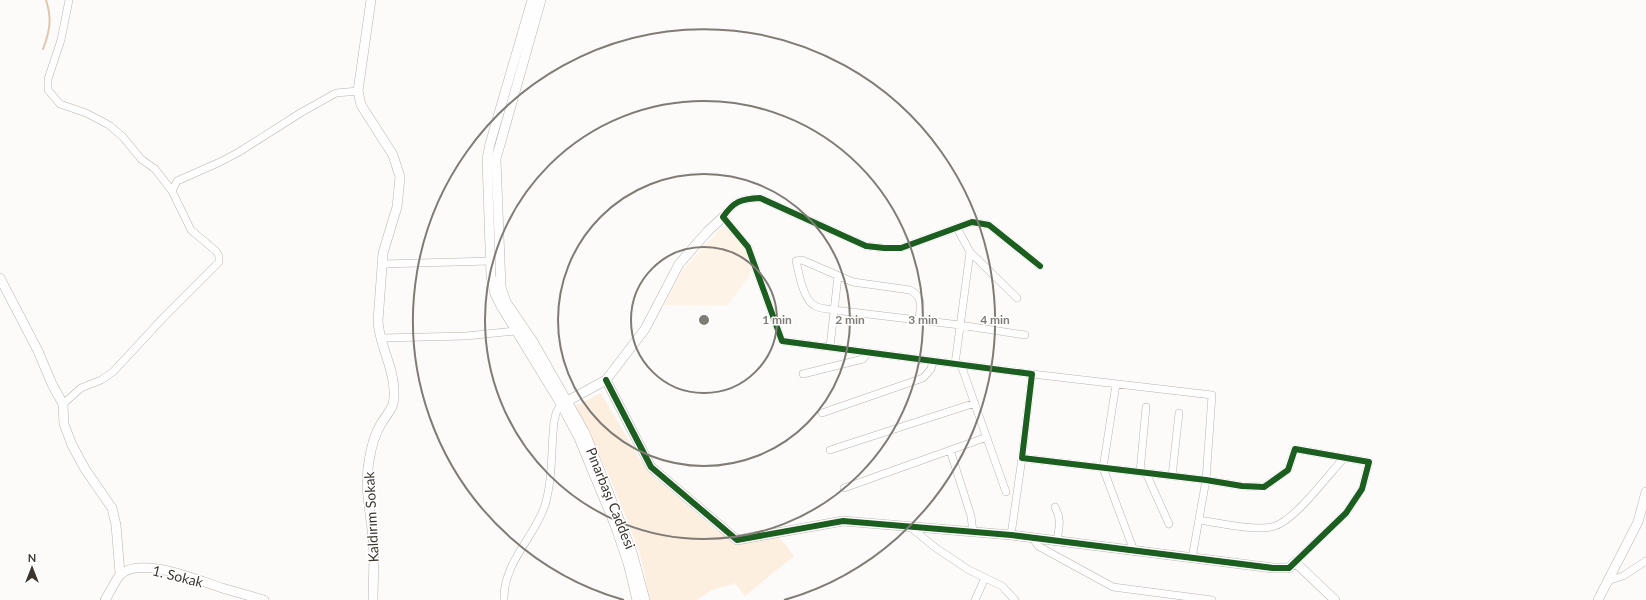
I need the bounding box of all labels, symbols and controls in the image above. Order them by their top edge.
text: 1 min [762,312,792,327]
text: 2 min [835,312,865,327]
text: 3 min [908,312,938,327]
text: 4 min [980,312,1010,327]
centre of rings [697,313,711,327]
street label: Pınarbaşı Caddesi [583,445,639,551]
street label: Kaldırım Sokak [360,470,382,563]
north arrow [12,548,52,588]
text: N [28,551,36,564]
street label: 1. Sokak [151,562,206,591]

